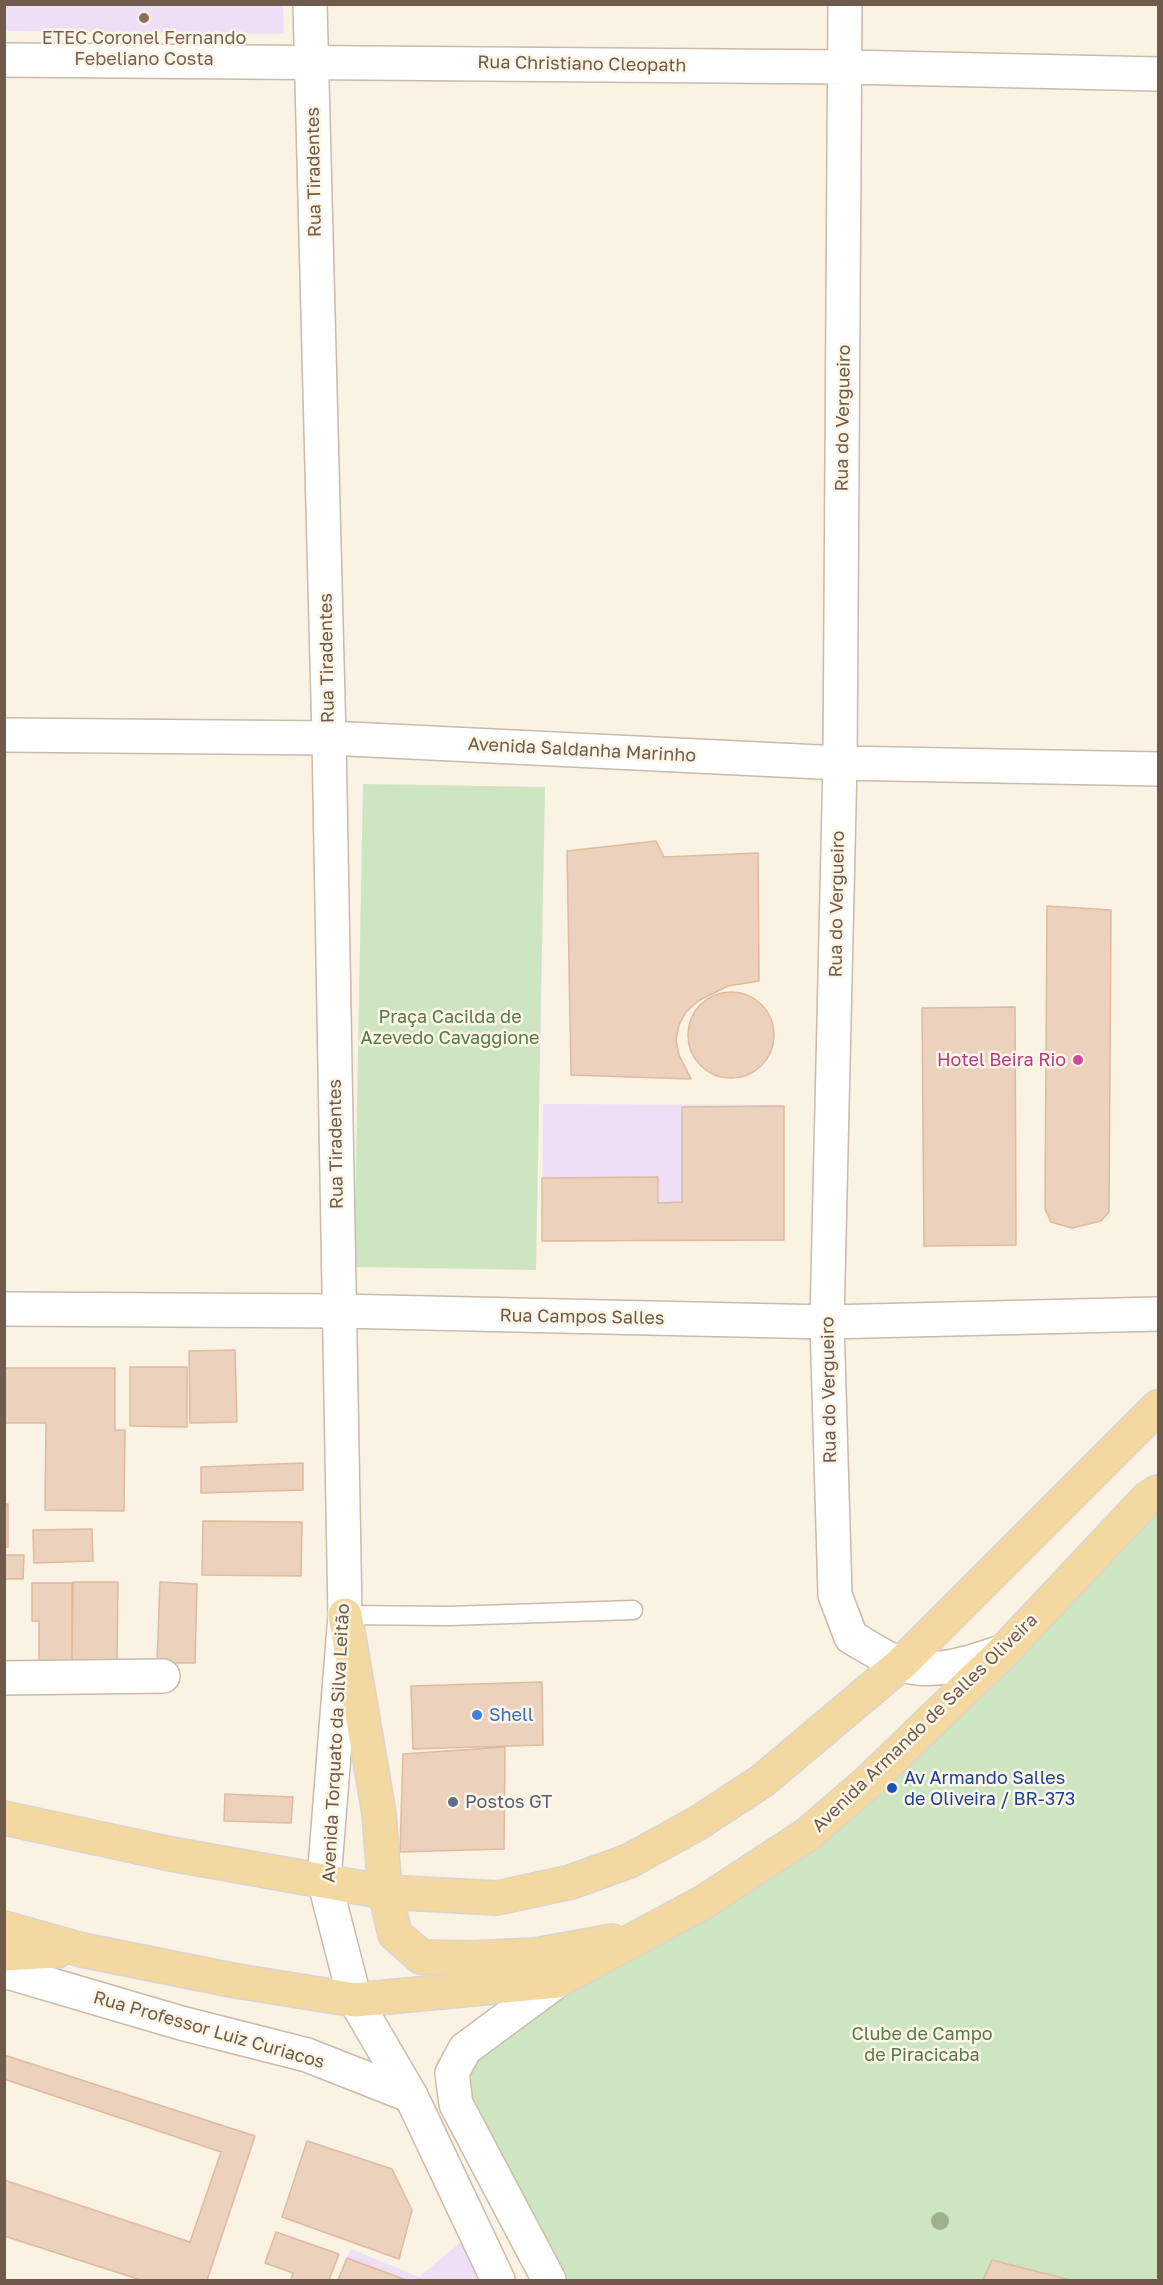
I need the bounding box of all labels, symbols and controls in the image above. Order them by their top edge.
marker: ETEC Coronel Fernando Febeliano Costa [137,11,151,25]
place label: ETEC Coronel Fernando Febeliano Costa [42,27,246,70]
street label: Rua Christiano Cleopath [477,51,687,77]
street label: Rua Tiradentes [302,107,326,237]
street label: Rua do Vergueiro [831,344,855,492]
street label: Rua Tiradentes [315,593,339,723]
street label: Avenida Saldanha Marinho [467,733,697,767]
street label: Rua do Vergueiro [825,830,849,978]
park label: Praça Cacilda de Azevedo Cavaggione [360,1006,540,1048]
place label: Hotel Beira Rio [937,1049,1066,1071]
marker: Hotel Beira Rio [1071,1053,1085,1067]
street label: Rua Tiradentes [324,1079,348,1209]
street label: Rua Campos Salles [499,1305,665,1329]
street label: Rua do Vergueiro [817,1316,841,1464]
street label: Avenida Torquato da Silva Leitão [318,1603,354,1883]
street label: Avenida Armando de Salles Oliveira [808,1609,1042,1837]
place label: Shell [489,1704,534,1726]
marker: Shell [470,1708,484,1722]
place label: Av Armando Salles de Oliveira / BR-373 [904,1767,1075,1810]
marker: Av Armando Salles de Oliveira / BR-373 [885,1781,899,1795]
place label: Postos GT [465,1791,552,1813]
marker: Postos GT [446,1795,460,1809]
street label: Rua Professor Luiz Curiacos [91,1987,327,2073]
park label: Clube de Campo de Piracicaba [851,2023,993,2066]

